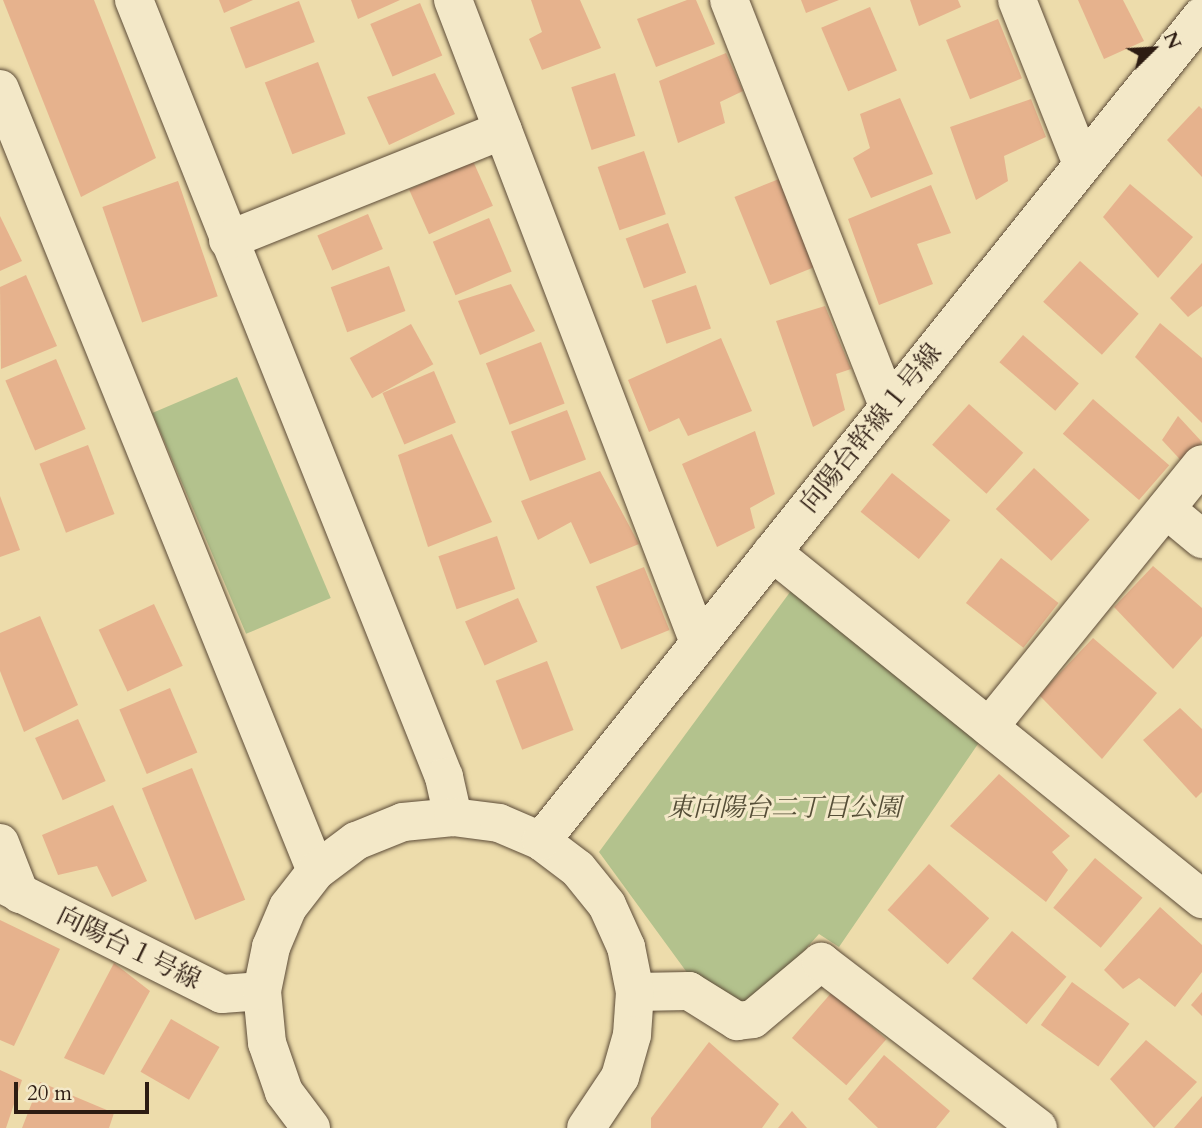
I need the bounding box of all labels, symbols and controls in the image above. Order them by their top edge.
north arrow [1118,14,1188,84]
text: N [1157,28,1187,53]
street label: 向陽台幹線１号線 [793,337,949,519]
park label: 東向陽台二丁目公園 [667,792,901,824]
street label: 向陽台１号線 [52,900,206,996]
scale bar [18,1068,152,1112]
text: 20 m [27,1079,72,1108]

